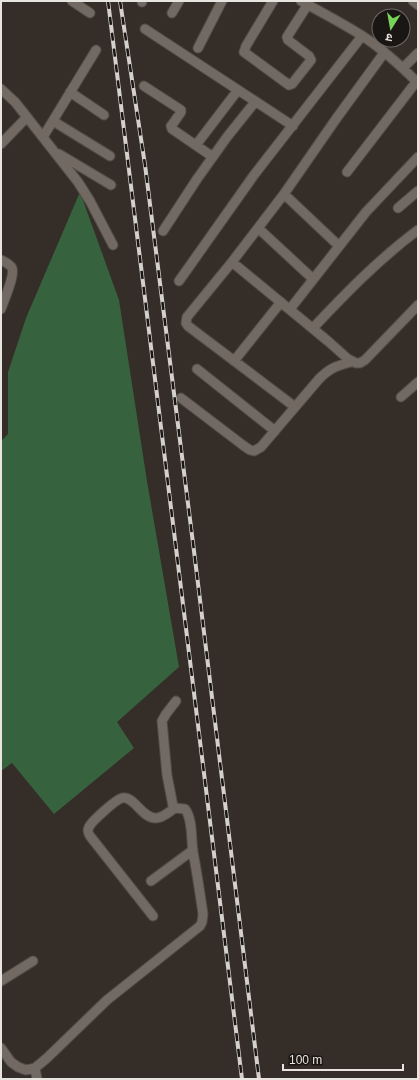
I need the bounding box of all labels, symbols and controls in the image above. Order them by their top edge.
north arrow [371,8,411,48]
text: उ [384,31,393,44]
scale bar [283,1046,403,1072]
text: 100 m [289,1053,322,1067]

